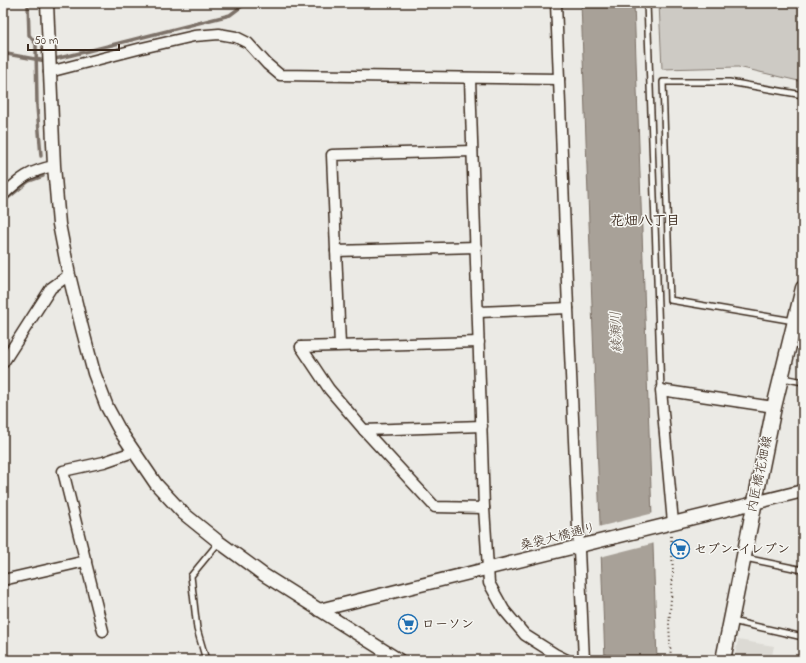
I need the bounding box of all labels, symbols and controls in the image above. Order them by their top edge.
scale bar [28,26,119,52]
text: 50 m [34,32,58,50]
district label: 花畑八丁目 [610,211,680,232]
water label: 綾瀬川 [606,311,628,353]
street label: 内匠橋花畑線 [743,433,778,514]
street label: 桑袋大橋通り [518,518,598,556]
supermarket icon: セブン-イレブン [669,538,691,560]
place label: セブン-イレブン [694,540,790,559]
supermarket icon: ローソン [397,613,419,635]
place label: ローソン [422,615,474,634]

